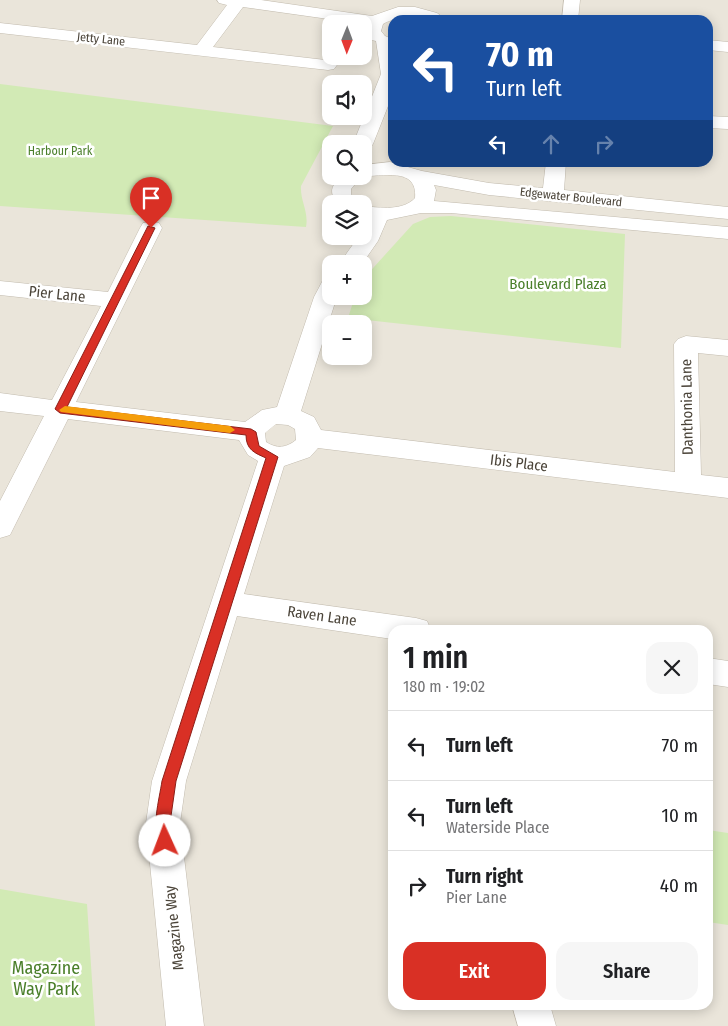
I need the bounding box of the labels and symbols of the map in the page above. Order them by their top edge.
north arrow [322,15,372,65]
street label: Jetty Lane [76,30,126,49]
park label: Harbour Park [28,144,93,158]
pin [130,177,172,228]
street label: Edgewater Boulevard [519,185,623,209]
park label: Boulevard Plaza [509,275,607,293]
street label: Pier Lane [28,282,86,306]
street label: Danthonia Lane [677,359,697,455]
street label: Ibis Place [489,451,549,475]
street label: Raven Lane [286,602,358,630]
position arrow [138,814,190,866]
street label: Magazine Way [161,884,187,971]
park label: Magazine Way Park [12,957,80,1000]

